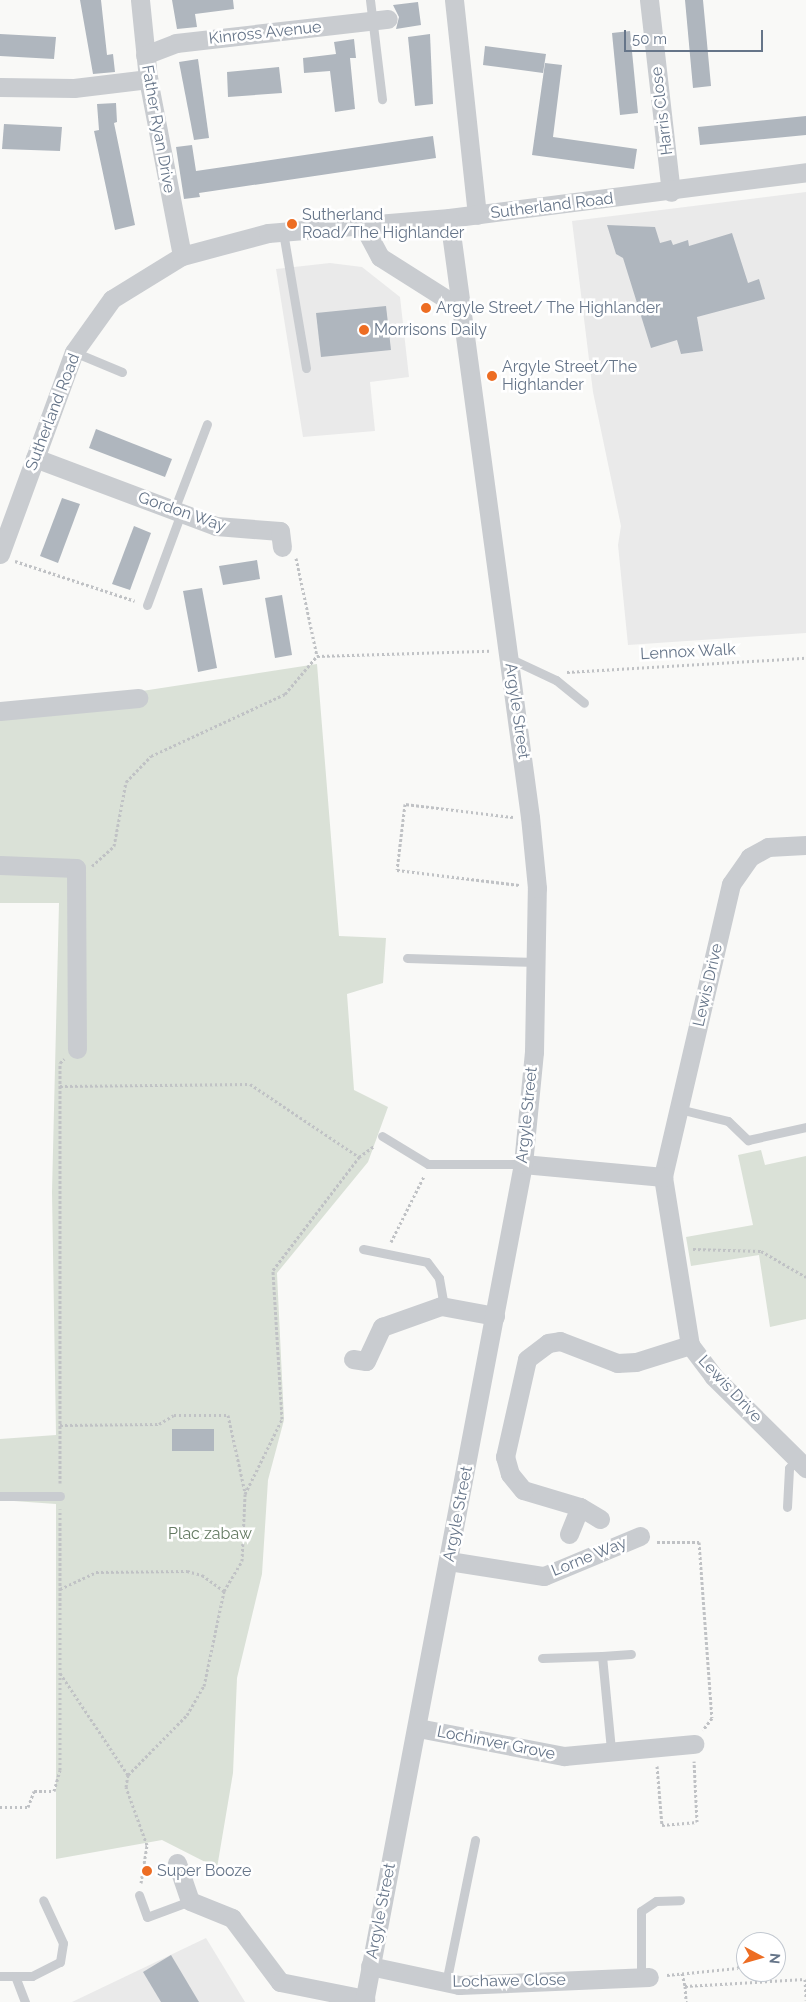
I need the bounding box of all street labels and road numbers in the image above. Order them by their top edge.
street label: Kinross Avenue [207,18,323,48]
street label: Father Ryan Drive [137,63,179,195]
street label: Harris Close [647,66,677,156]
street label: Sutherland Road [489,189,615,223]
street label: Sutherland Road [22,351,84,473]
street label: Gordon Way [135,488,229,536]
street label: Lennox Walk [640,640,736,664]
street label: Argyle Street [501,662,533,760]
street label: Lewis Drive [689,942,727,1028]
street label: Argyle Street [512,1066,542,1164]
street label: Lewis Drive [694,1351,766,1427]
street label: Argyle Street [439,1465,477,1563]
street label: Lorne Way [548,1533,630,1581]
street label: Lochinver Grove [435,1722,557,1764]
street label: Argyle Street [362,1862,400,1960]
street label: Lochawe Close [452,1970,566,1992]

